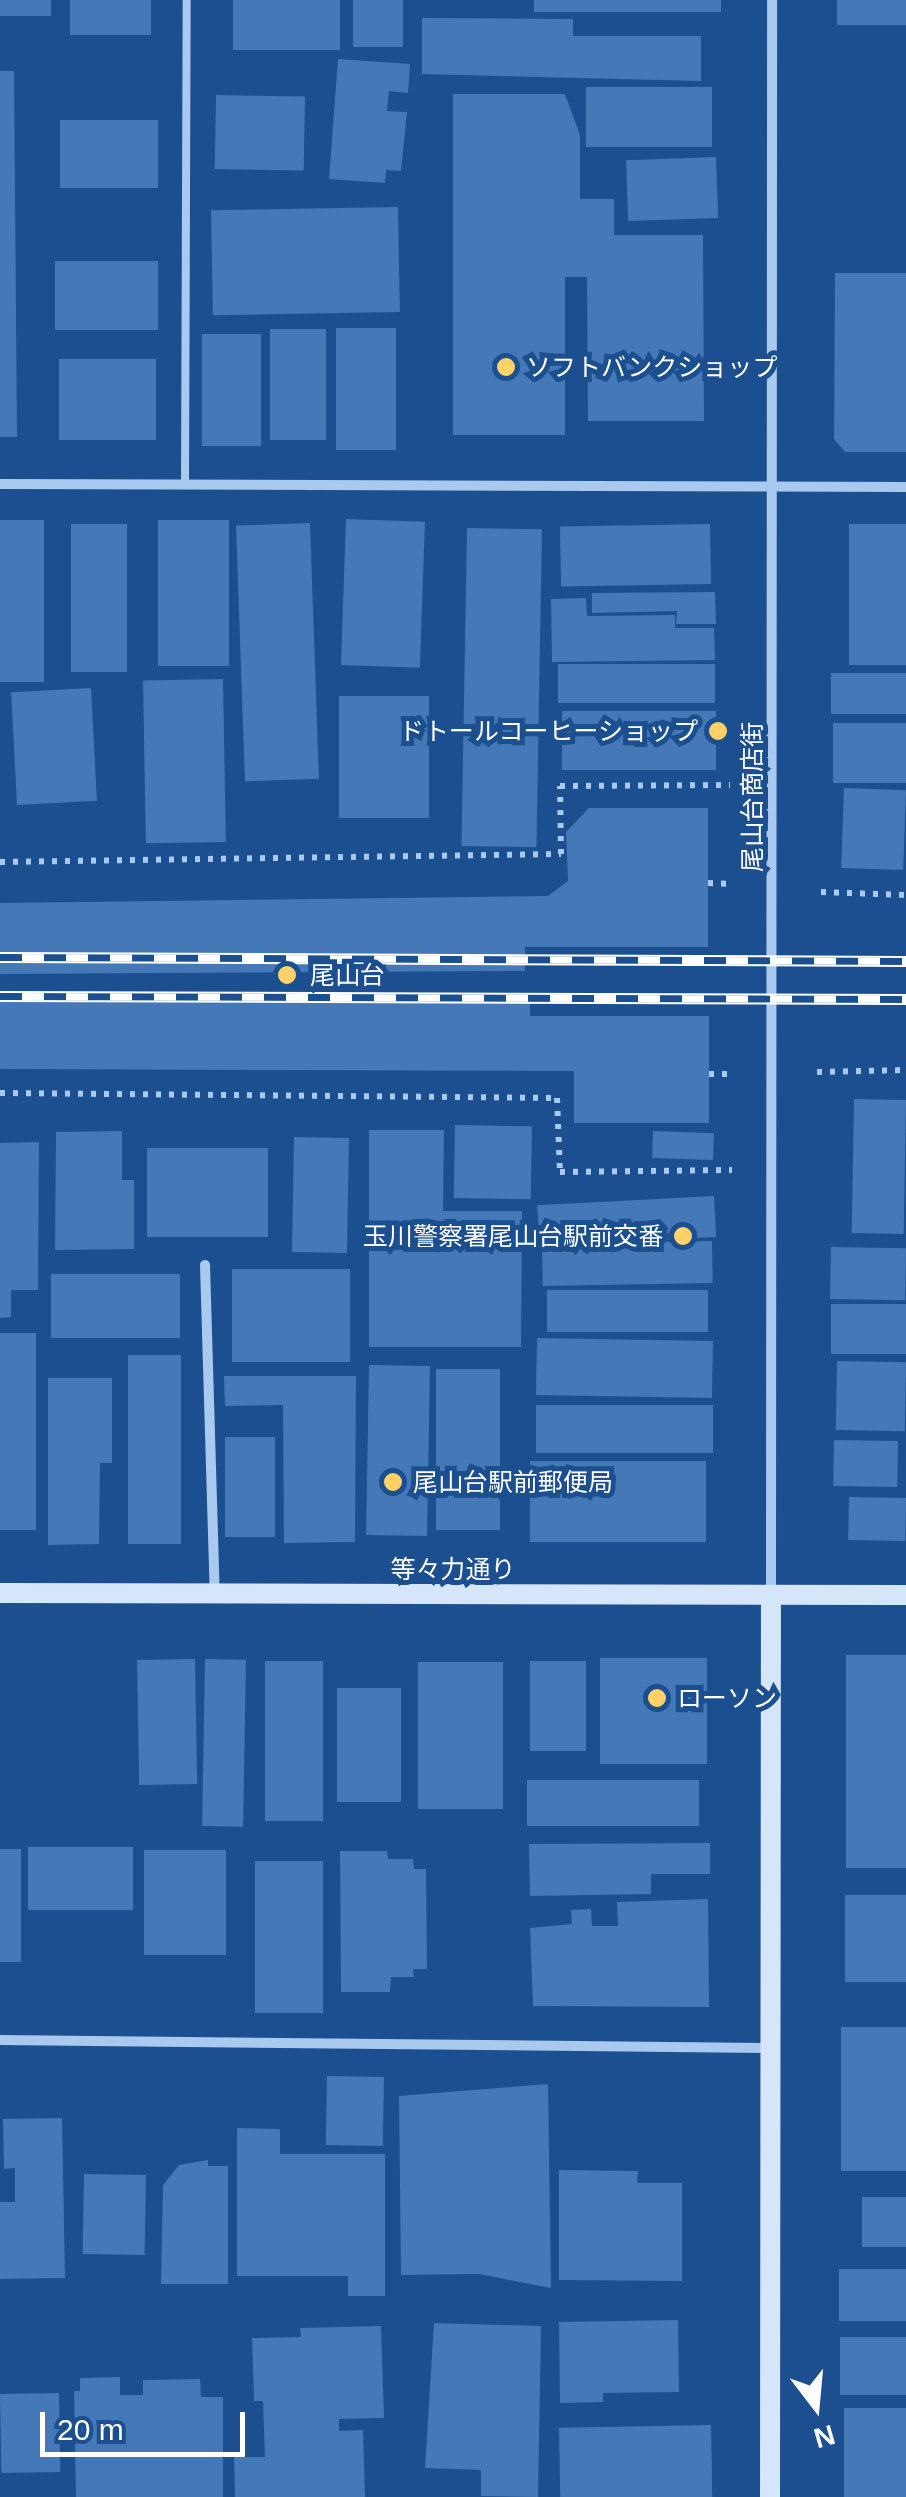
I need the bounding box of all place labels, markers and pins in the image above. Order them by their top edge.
place label: ソフトバンクショップ [526,352,776,382]
marker: ソフトバンクショップ [495,356,517,378]
place label: ドトールコーヒーショップ [398,716,698,746]
marker: ドトールコーヒーショップ [707,720,729,742]
place label: 尾山台 [310,960,385,990]
marker: 尾山台 [274,962,300,988]
place label: 玉川警察署尾山台駅前交番 [363,1221,663,1251]
marker: 玉川警察署尾山台駅前交番 [672,1225,694,1247]
place label: 尾山台駅前郵便局 [413,1467,613,1497]
marker: 尾山台駅前郵便局 [382,1471,404,1493]
place label: ローソン [677,1683,777,1713]
marker: ローソン [646,1687,668,1709]

